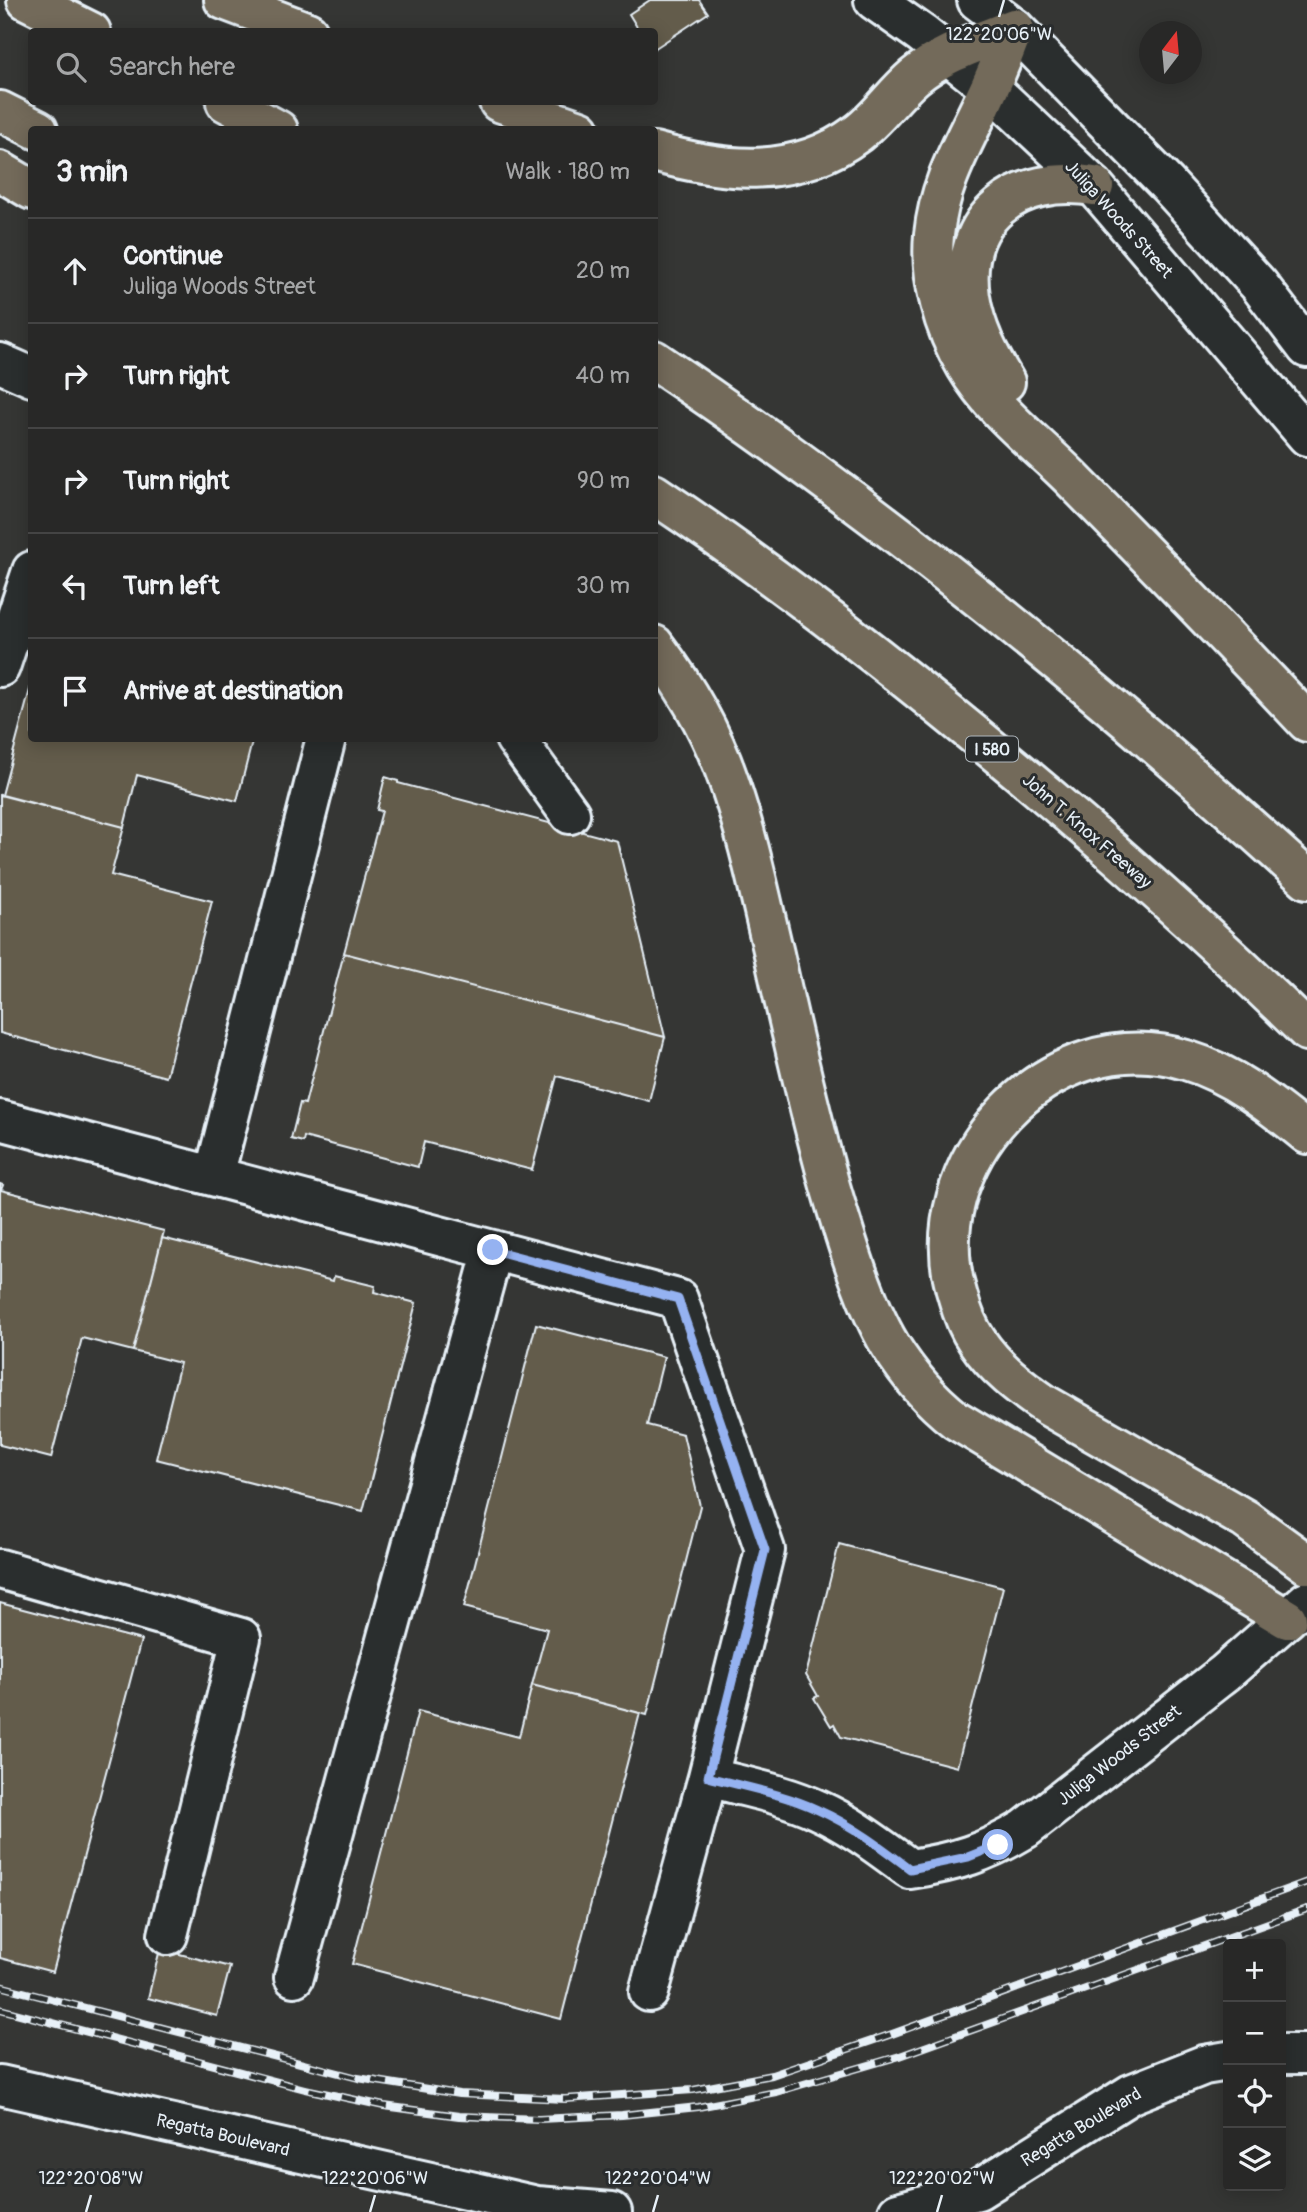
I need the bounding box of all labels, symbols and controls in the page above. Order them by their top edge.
north arrow [1139,21,1202,84]
text: 122°20'06"W [946,23,1052,46]
search box [28,28,658,105]
icon: search [52,48,90,86]
text: Search here [108,51,235,83]
text: 3 min [56,153,128,190]
street label: Juliga Woods Street [1060,156,1178,284]
text: Walk · 180 m [505,157,630,186]
text: Continue [123,240,223,272]
icon: ahead [56,252,94,290]
text: 20 m [576,256,630,285]
text: Juliga Woods Street [123,272,316,301]
icon: right [56,357,94,395]
text: Turn right [123,360,229,392]
text: 40 m [576,361,630,390]
icon: right [56,462,94,500]
text: Turn right [123,465,229,497]
text: 90 m [577,466,630,495]
icon: left [56,567,94,605]
text: Turn left [123,570,219,602]
text: 30 m [576,571,630,600]
icon: arrive [56,672,94,710]
text: Arrive at destination [123,675,343,707]
road number: I 580 [966,736,1018,762]
street label: John T. Knox Freeway [1017,769,1156,894]
route end [477,1234,508,1265]
street label: Juliga Woods Street [1053,1699,1186,1811]
route start [982,1829,1013,1860]
map controls [1223,1939,1286,2191]
button: + [1223,1939,1286,2002]
button: − [1223,2002,1286,2065]
button: locate [1223,2065,1286,2128]
street label: Regatta Boulevard [1017,2082,1146,2172]
street label: Regatta Boulevard [154,2109,292,2162]
button: layers [1223,2128,1286,2191]
text: 122°20'08"W [38,2167,144,2190]
text: 122°20'06"W [322,2167,428,2190]
text: 122°20'04"W [605,2167,711,2190]
text: 122°20'02"W [889,2167,995,2190]

